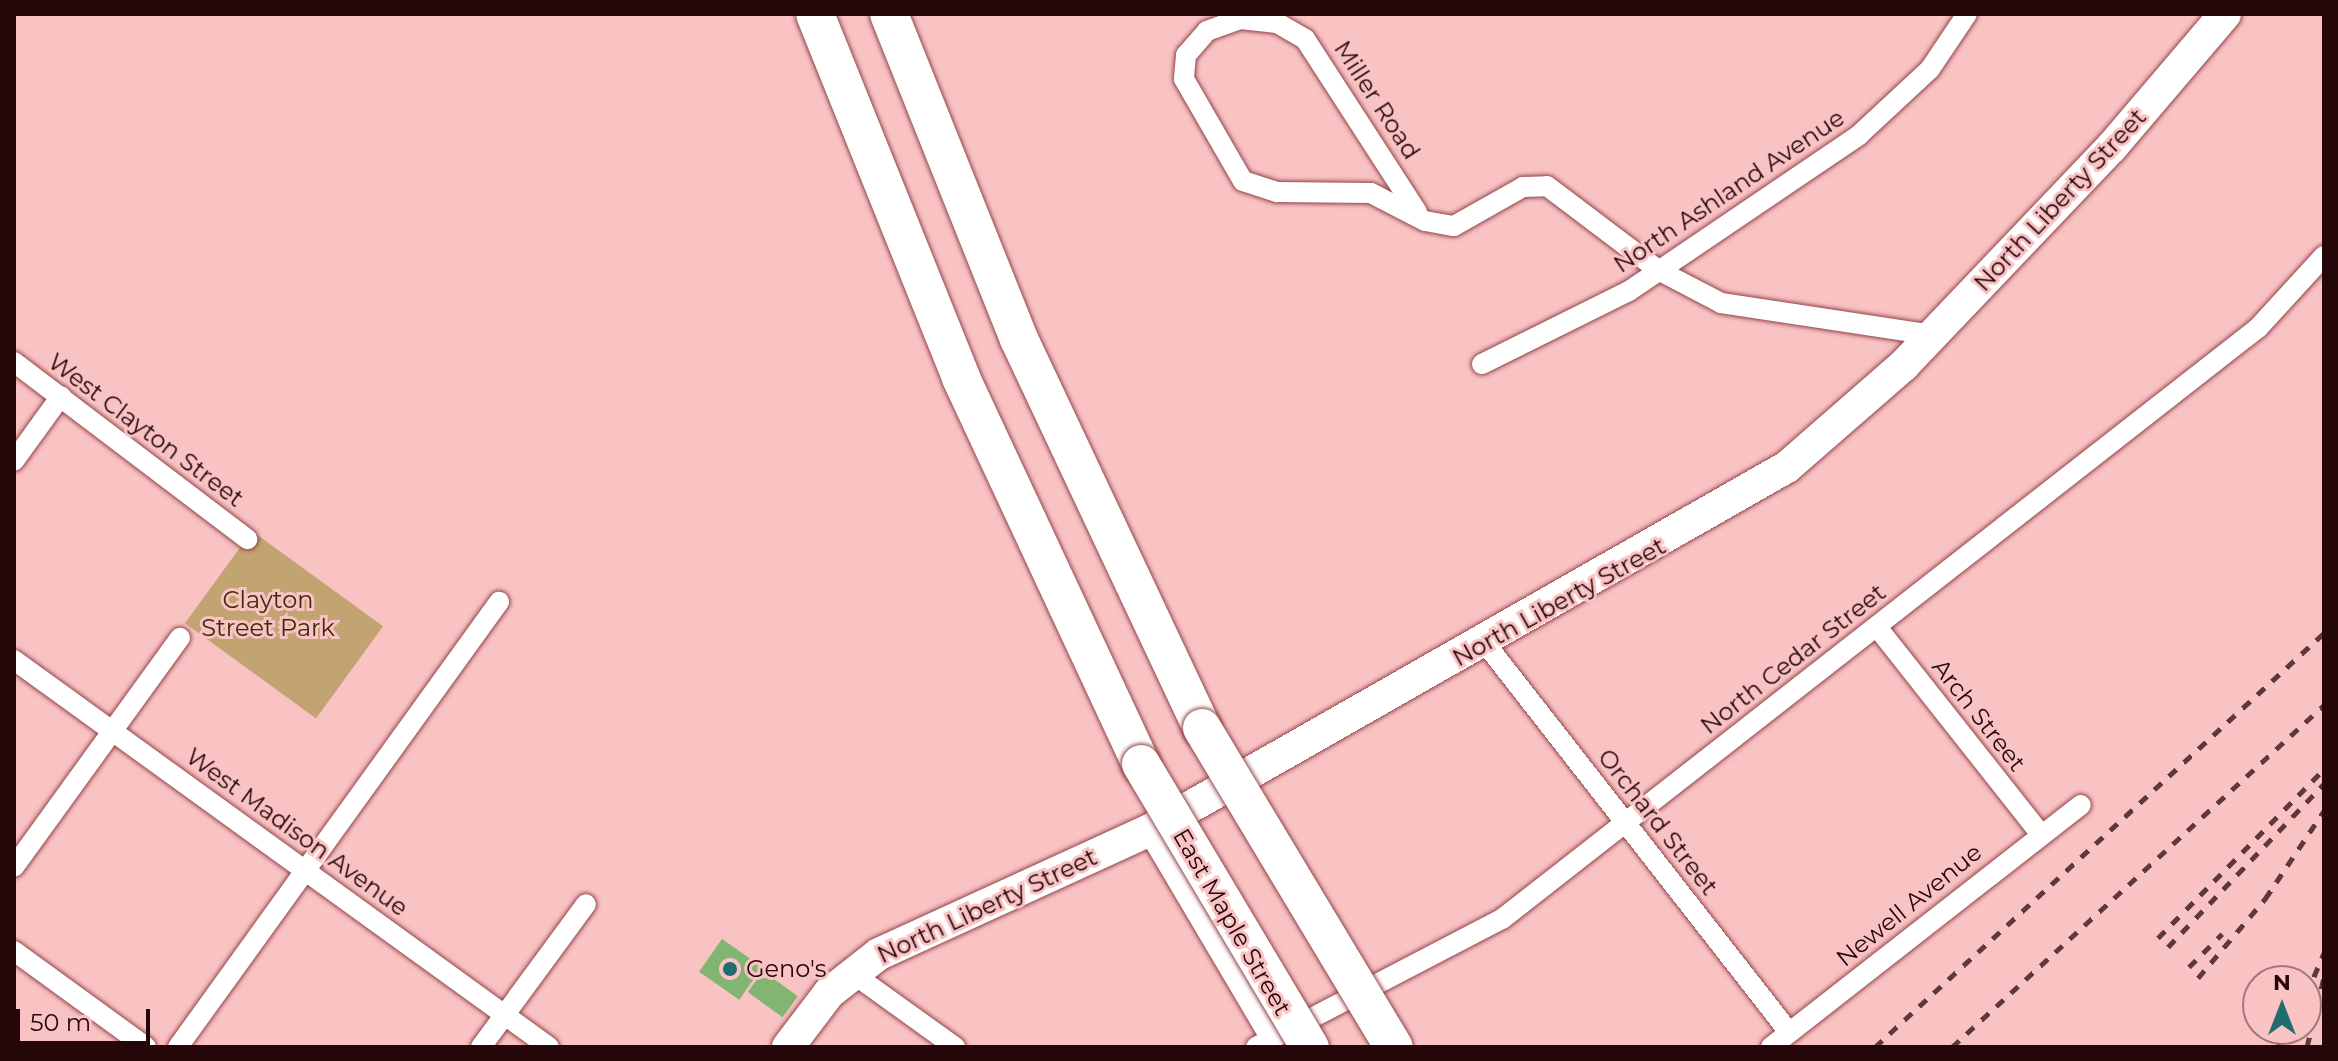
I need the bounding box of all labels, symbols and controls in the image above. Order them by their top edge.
street label: Miller Road [1328,35,1426,165]
street label: North Ashland Avenue [1608,103,1850,279]
street label: North Liberty Street [1968,103,2152,297]
street label: West Clayton Street [43,347,249,513]
street label: North Liberty Street [1448,531,1670,673]
street label: North Cedar Street [1695,578,1891,740]
park label: Clayton Street Park [201,586,335,642]
street label: Arch Street [1926,653,2032,777]
street label: West Madison Avenue [180,742,414,922]
street label: Orchard Street [1592,743,1724,901]
street label: East Maple Street [1167,823,1297,1021]
street label: Newell Avenue [1830,838,1988,972]
street label: North Liberty Street [873,842,1101,970]
place label: Geno's [746,955,827,983]
marker: Geno's [721,960,739,978]
north arrow [2242,965,2322,1045]
text: N [2273,969,2291,996]
scale bar [20,993,154,1043]
text: 50 m [30,1008,91,1037]

